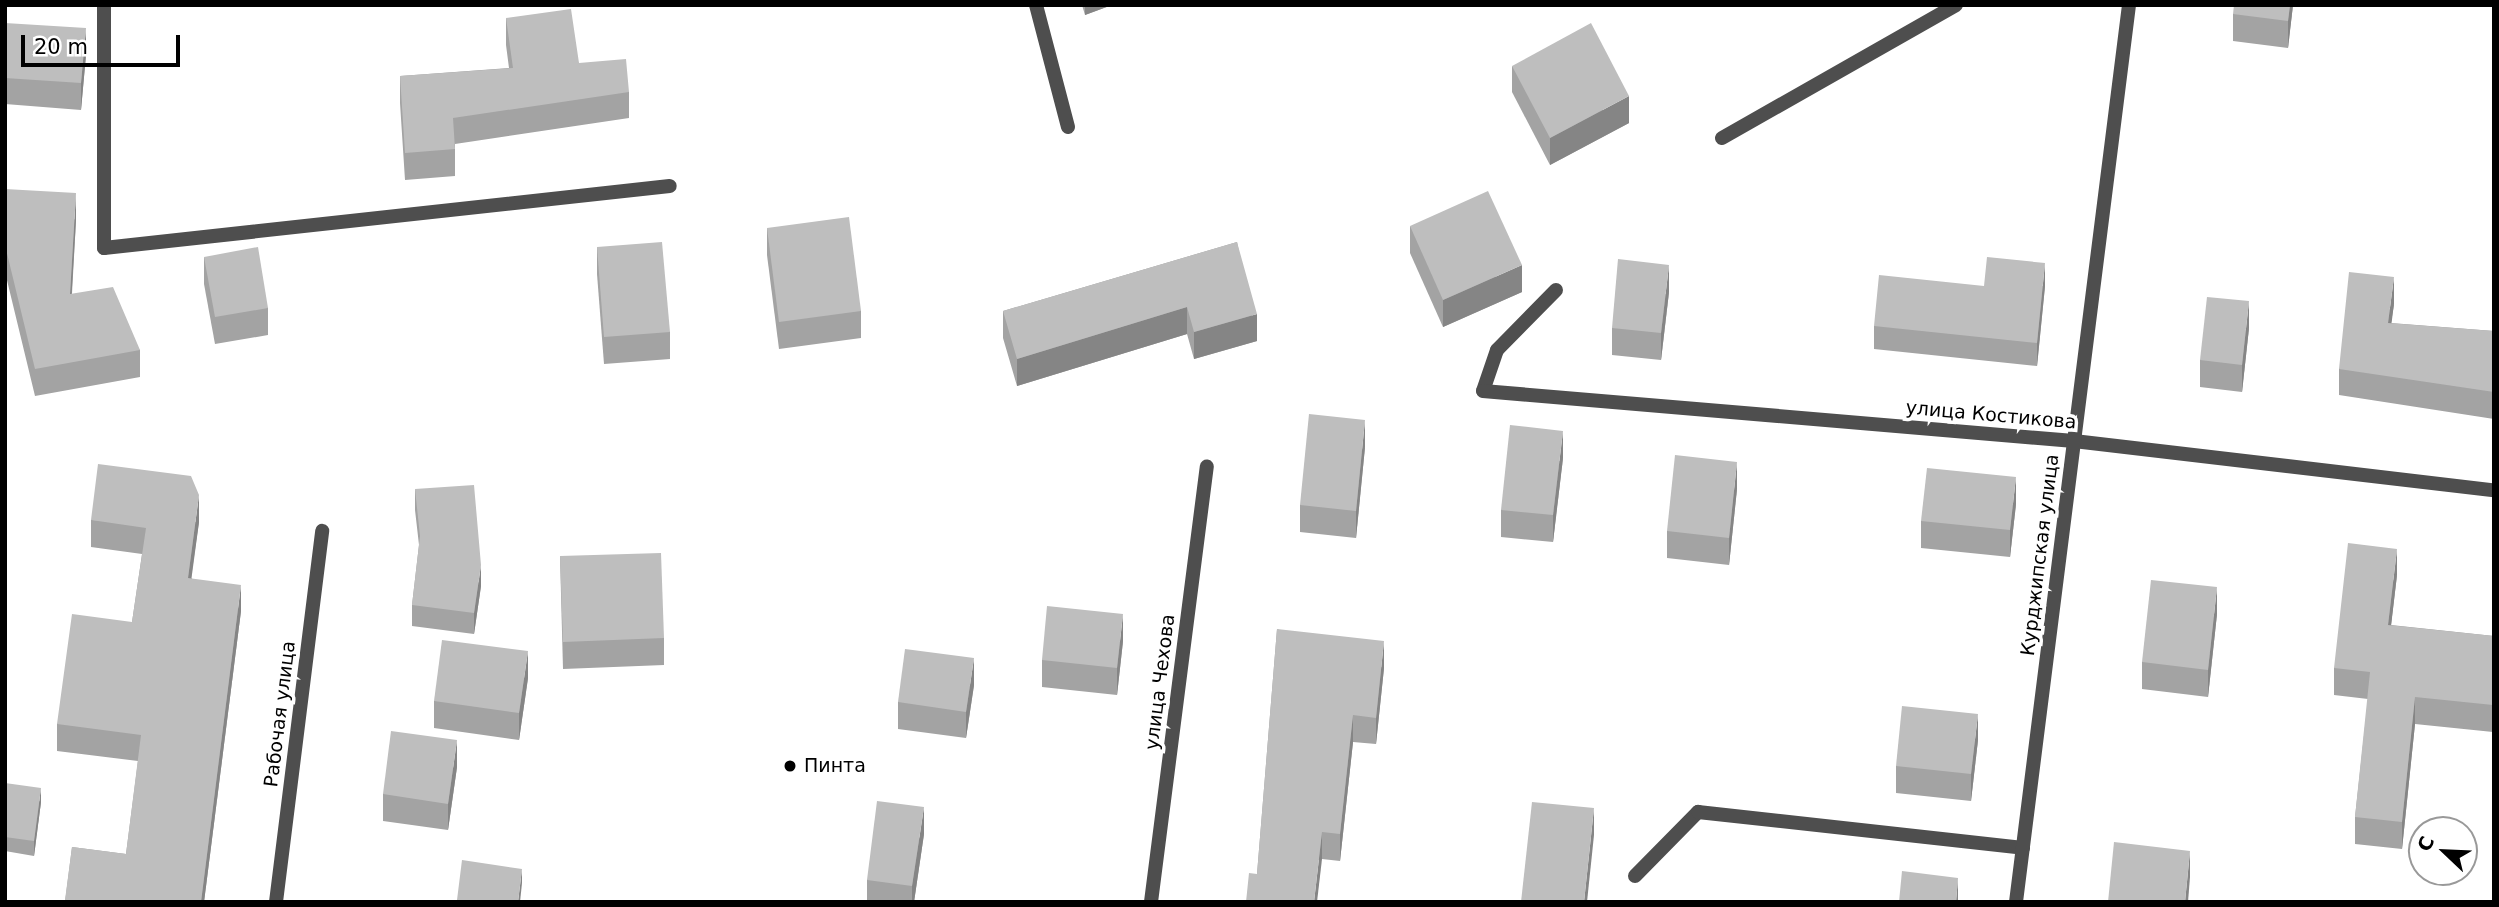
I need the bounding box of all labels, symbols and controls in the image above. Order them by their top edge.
scale bar [24,21,184,65]
text: 20 m [34,35,88,59]
street label: улица Костикова [1905,396,2077,434]
street label: Курджипская улица [2016,453,2064,657]
street label: улица Чехова [1140,613,1180,751]
street label: Рабочая улица [260,640,300,788]
place label: Пинта [804,755,866,777]
marker: Пинта [782,758,798,774]
north arrow [2408,816,2478,886]
text: С [2413,833,2438,854]

